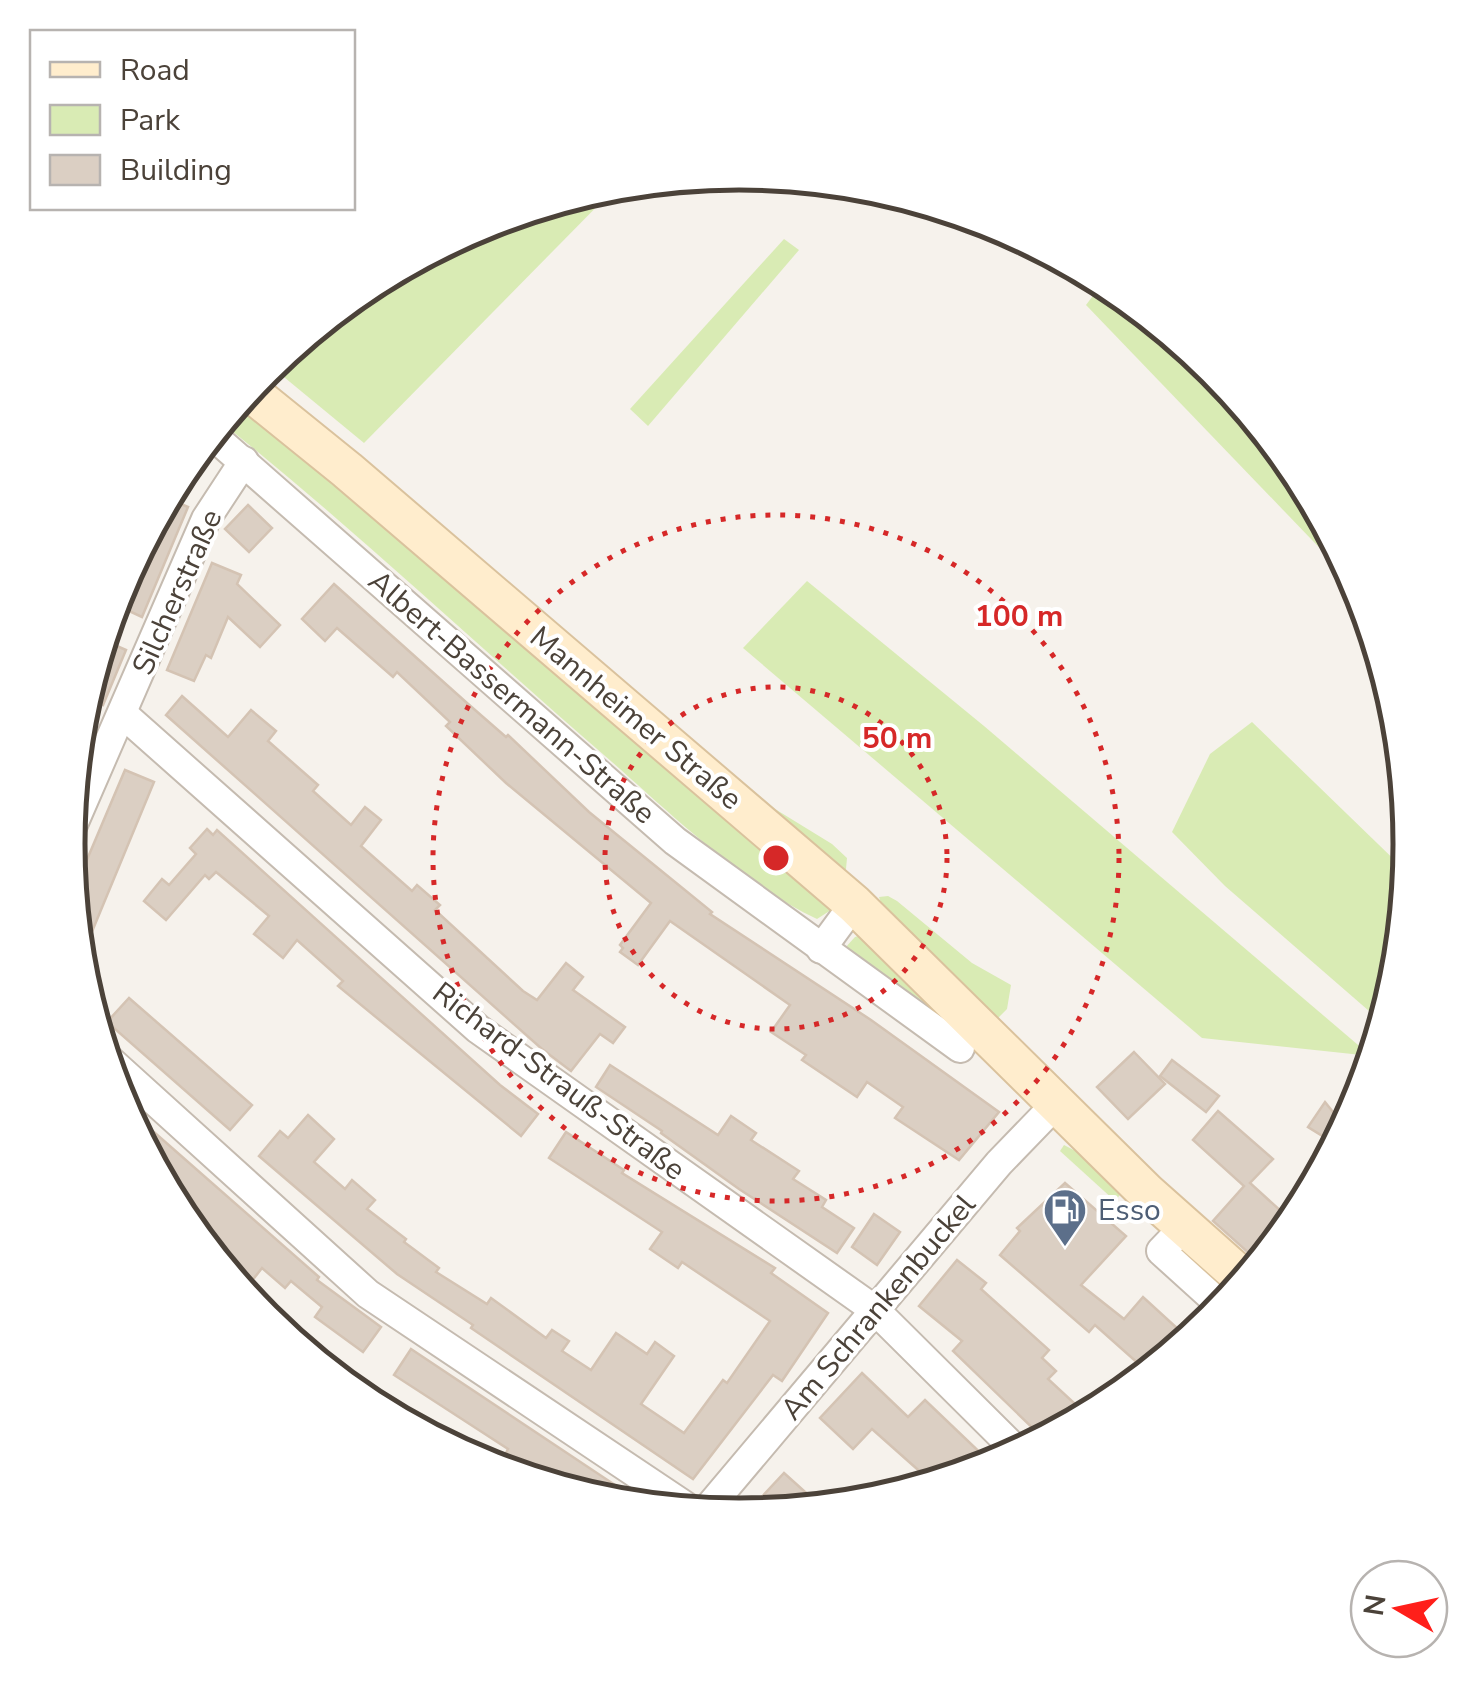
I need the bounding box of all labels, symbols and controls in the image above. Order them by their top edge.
legend [30,30,355,210]
text: Road [120,50,190,91]
text: Park [120,100,181,141]
text: Building [120,150,232,191]
street label: Silcherstraße [123,503,232,682]
street label: Albert-Bassermann-Straße [359,561,664,834]
text: 100 m [975,596,1063,637]
street label: Mannheimer Straße [521,617,751,819]
text: 50 m [862,718,932,759]
centre of rings [758,840,794,876]
street label: Richard-Strauß-Straße [424,973,693,1190]
street label: Am Schrankenbuckel [772,1185,985,1429]
fuel station icon: Esso [1042,1187,1088,1248]
place label: Esso [1098,1190,1161,1231]
north arrow [1349,1559,1449,1659]
text: N [1355,1592,1396,1619]

